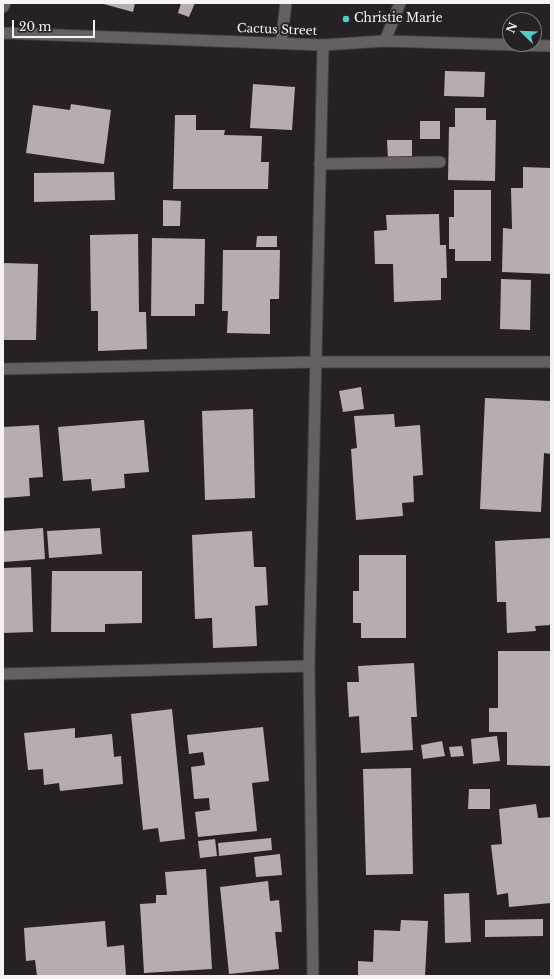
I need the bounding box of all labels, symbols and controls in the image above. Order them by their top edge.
scale bar [14,12,97,38]
place label: Christie Marie [354,12,443,26]
north arrow [502,12,542,52]
marker: Christie Marie [341,14,351,24]
text: 20 m [19,19,51,34]
text: N [503,20,520,35]
street label: Cactus Street [237,21,317,39]

